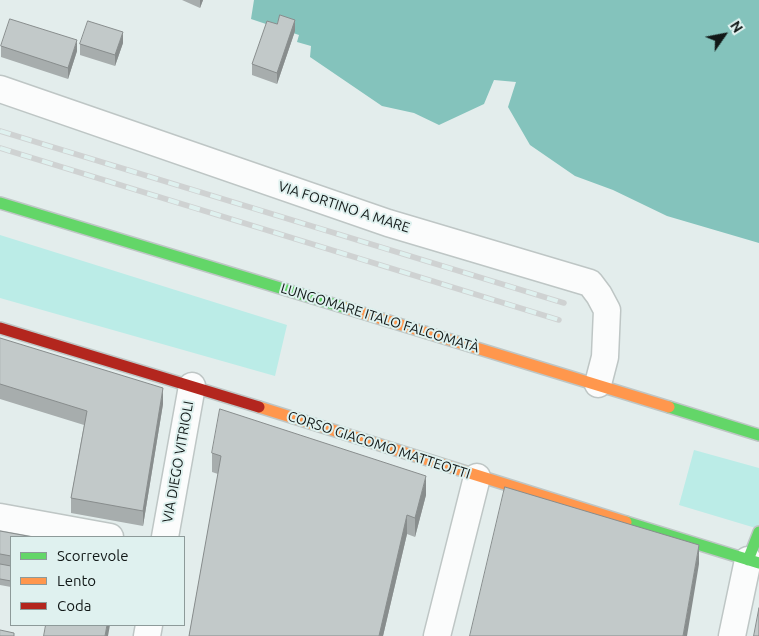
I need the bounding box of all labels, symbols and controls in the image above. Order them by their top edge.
north arrow [699,10,749,60]
text: N [727,18,746,36]
street label: VIA FORTINO A MARE [276,178,412,236]
street label: LUNGOMARE ITALO FALCOMATÀ [279,280,481,356]
street label: VIA DIEGO VITRIOLI [159,400,197,524]
street label: CORSO GIACOMO MATTEOTTI [286,408,472,482]
legend [10,536,185,626]
text: Scorrevole [57,547,128,564]
text: Lento [57,572,96,589]
text: Coda [57,597,91,614]

